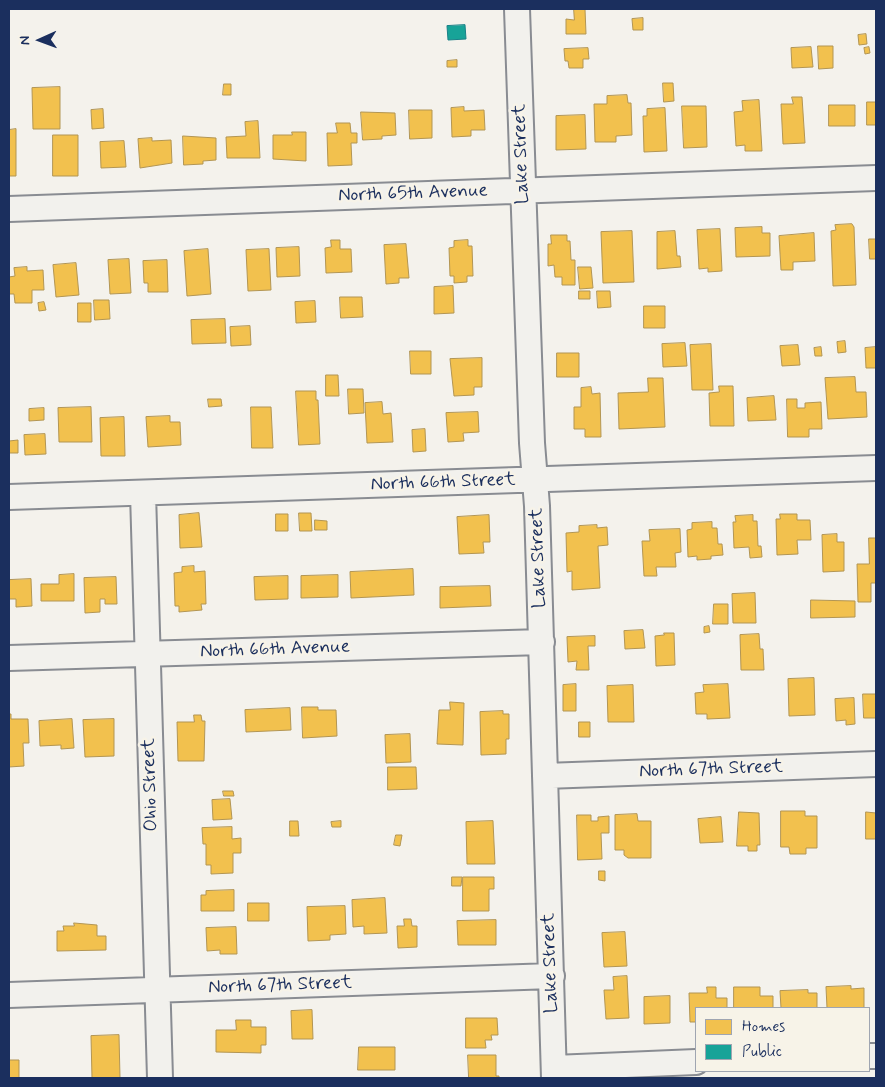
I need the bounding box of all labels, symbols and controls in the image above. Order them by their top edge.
north arrow [15,15,65,65]
text: N [16,36,34,46]
street label: Lake Street [509,103,535,205]
street label: North 65th Avenue [338,180,488,208]
street label: North 66th Street [370,469,516,497]
street label: Lake Street [526,507,552,609]
street label: North 66th Avenue [200,636,350,664]
street label: Ohio Street [138,738,164,832]
street label: North 67th Street [639,756,783,784]
street label: Lake Street [538,912,564,1014]
street label: North 67th Street [208,972,352,1000]
legend [695,1007,870,1072]
text: Homes [742,1017,785,1037]
text: Public [742,1042,782,1062]

